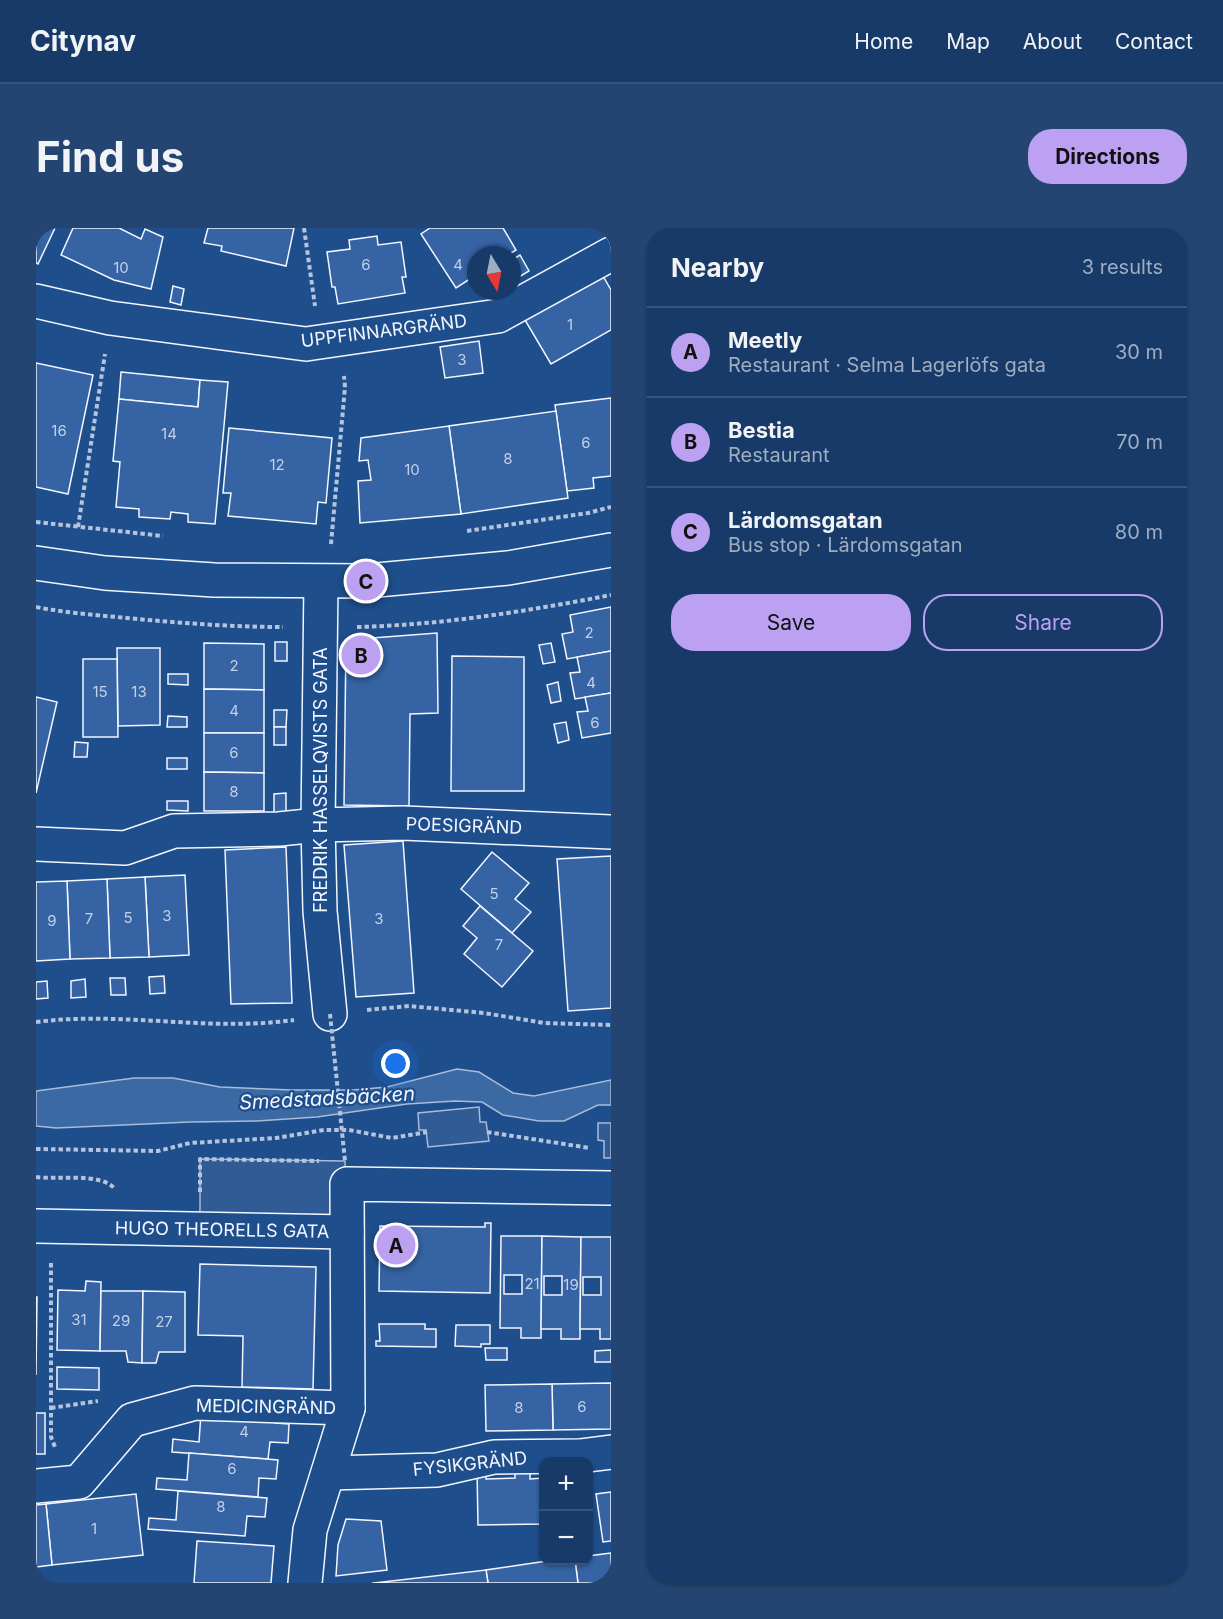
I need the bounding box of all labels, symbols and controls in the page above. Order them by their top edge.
text: Citynav [30,24,136,58]
text: Home [854,29,913,54]
text: Map [946,29,990,54]
text: About [1023,29,1082,54]
text: Contact [1115,29,1193,54]
button: Directions [1028,129,1187,184]
text: Find us [36,131,184,182]
north arrow [467,246,521,300]
text: Nearby [671,252,764,283]
house number: 6 [361,255,371,274]
house number: 4 [453,255,463,274]
text: 3 results [1082,255,1163,279]
house number: 10 [113,258,129,277]
street label: UPPFINNARGRÄND [300,309,468,351]
house number: 1 [567,315,573,334]
text: Meetly [728,327,802,353]
text: A [683,340,698,364]
text: 30 m [1115,340,1163,364]
house number: 3 [457,350,467,369]
text: Restaurant · Selma Lagerlöfs gata [728,353,1046,377]
text: Bestia [728,417,795,443]
house number: 16 [51,421,67,440]
house number: 14 [161,424,177,443]
text: B [684,430,697,454]
text: 70 m [1116,430,1163,454]
house number: 6 [581,433,591,452]
text: Restaurant [728,443,830,467]
house number: 8 [503,449,513,468]
house number: 12 [269,455,285,474]
house number: 10 [404,460,420,479]
text: Lärdomsgatan [728,507,883,533]
text: C [683,520,698,544]
text: 80 m [1115,520,1163,544]
text: Bus stop · Lärdomsgatan [728,533,962,557]
pin: C [346,558,386,604]
button: Save [671,594,911,651]
button: Share [923,594,1163,651]
house number: 2 [584,623,594,642]
pin: B [342,632,380,678]
street label: FREDRIK HASSELQVISTS GATA [310,647,331,913]
house number: 2 [229,656,239,675]
house number: 4 [586,673,596,692]
house number: 15 [92,682,108,701]
house number: 13 [131,682,147,701]
house number: 4 [229,701,239,720]
house number: 6 [590,713,600,732]
house number: 6 [229,743,239,762]
house number: 8 [229,782,239,801]
street label: POESIGRÄND [405,812,523,838]
house number: 5 [489,884,499,903]
house number: 3 [162,906,172,925]
house number: 5 [123,908,133,927]
house number: 7 [85,909,93,928]
house number: 3 [374,909,384,928]
house number: 9 [47,911,57,930]
house number: 7 [495,935,503,954]
your location [381,1049,410,1078]
water label: Smedstadsbäcken [238,1081,416,1115]
street label: HUGO THEORELLS GATA [115,1217,329,1242]
pin: A [376,1222,416,1268]
house number: 21 [524,1274,540,1293]
house number: 19 [563,1275,579,1294]
house number: 31 [71,1310,87,1329]
house number: 29 [112,1311,130,1330]
house number: 27 [155,1312,173,1331]
street label: MEDICINGRÄND [196,1394,336,1418]
house number: 6 [577,1397,587,1416]
house number: 8 [514,1398,524,1417]
house number: 4 [239,1422,249,1441]
street label: FYSIKGRÄND [412,1446,528,1480]
map controls [539,1457,593,1565]
button: + [539,1457,593,1511]
house number: 6 [227,1459,237,1478]
house number: 8 [216,1497,226,1516]
button: − [539,1511,593,1565]
house number: 1 [91,1519,97,1538]

